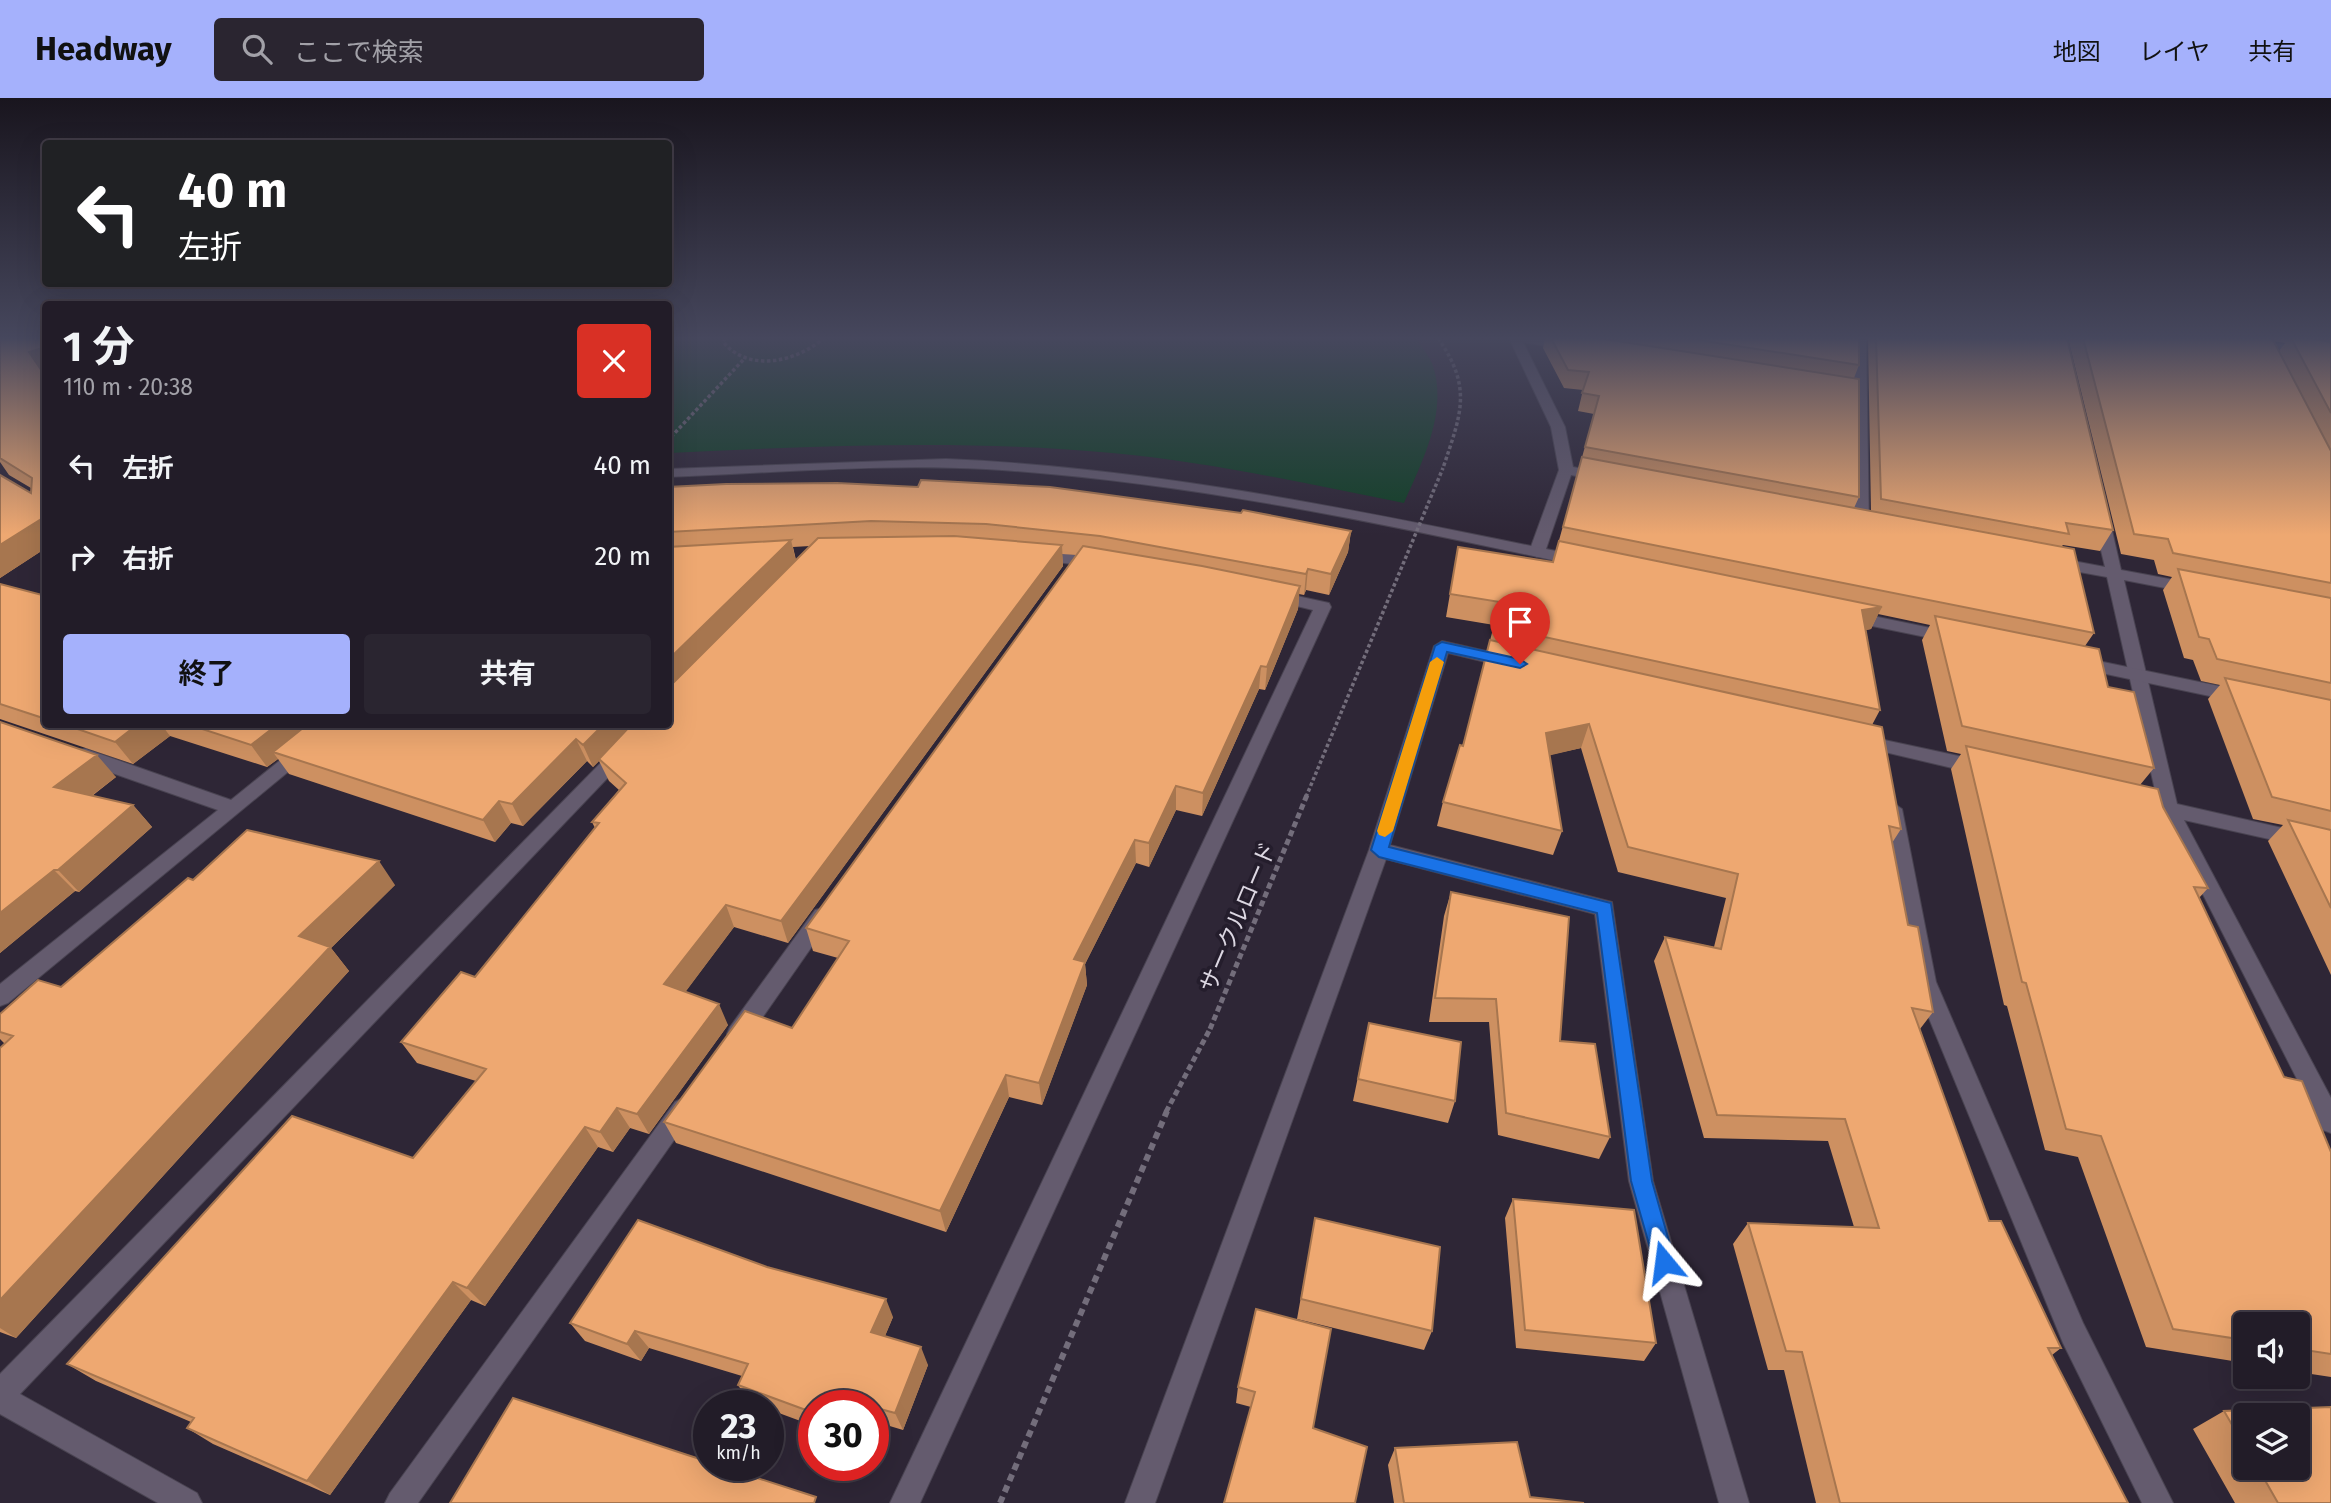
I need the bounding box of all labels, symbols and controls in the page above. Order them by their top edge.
search box [214,18,704,81]
text: Headway [35,29,172,69]
icon: search [238,30,276,68]
text: ここで検索 [294,37,424,68]
text: 地図 [2053,38,2101,66]
text: レイヤ [2139,38,2210,66]
text: 共有 [2248,38,2296,66]
text: 40 m [178,161,287,220]
icon: left [63,168,154,259]
text: 左折 [178,228,242,266]
text: 1 分 [63,322,134,372]
button: close [577,324,651,398]
text: 110 m · 20:38 [63,373,193,401]
icon: left [63,447,101,485]
text: 40 m [593,450,651,481]
text: 左折 [122,453,174,484]
icon: right [63,538,101,576]
text: 20 m [594,541,651,572]
text: 右折 [122,544,174,575]
pin [1490,592,1550,664]
icon: arrive [1501,603,1539,641]
button: 終了 [63,634,350,714]
button: 共有 [364,634,651,714]
street label: サークルロード [1194,838,1282,996]
position arrow [1627,1225,1701,1299]
map controls [2233,1312,2310,1480]
button: sound [2233,1312,2310,1389]
speed limit sign: 30 [798,1390,889,1481]
button: layers [2233,1403,2310,1480]
text: 23 [720,1405,757,1447]
text: km/h [716,1442,761,1464]

